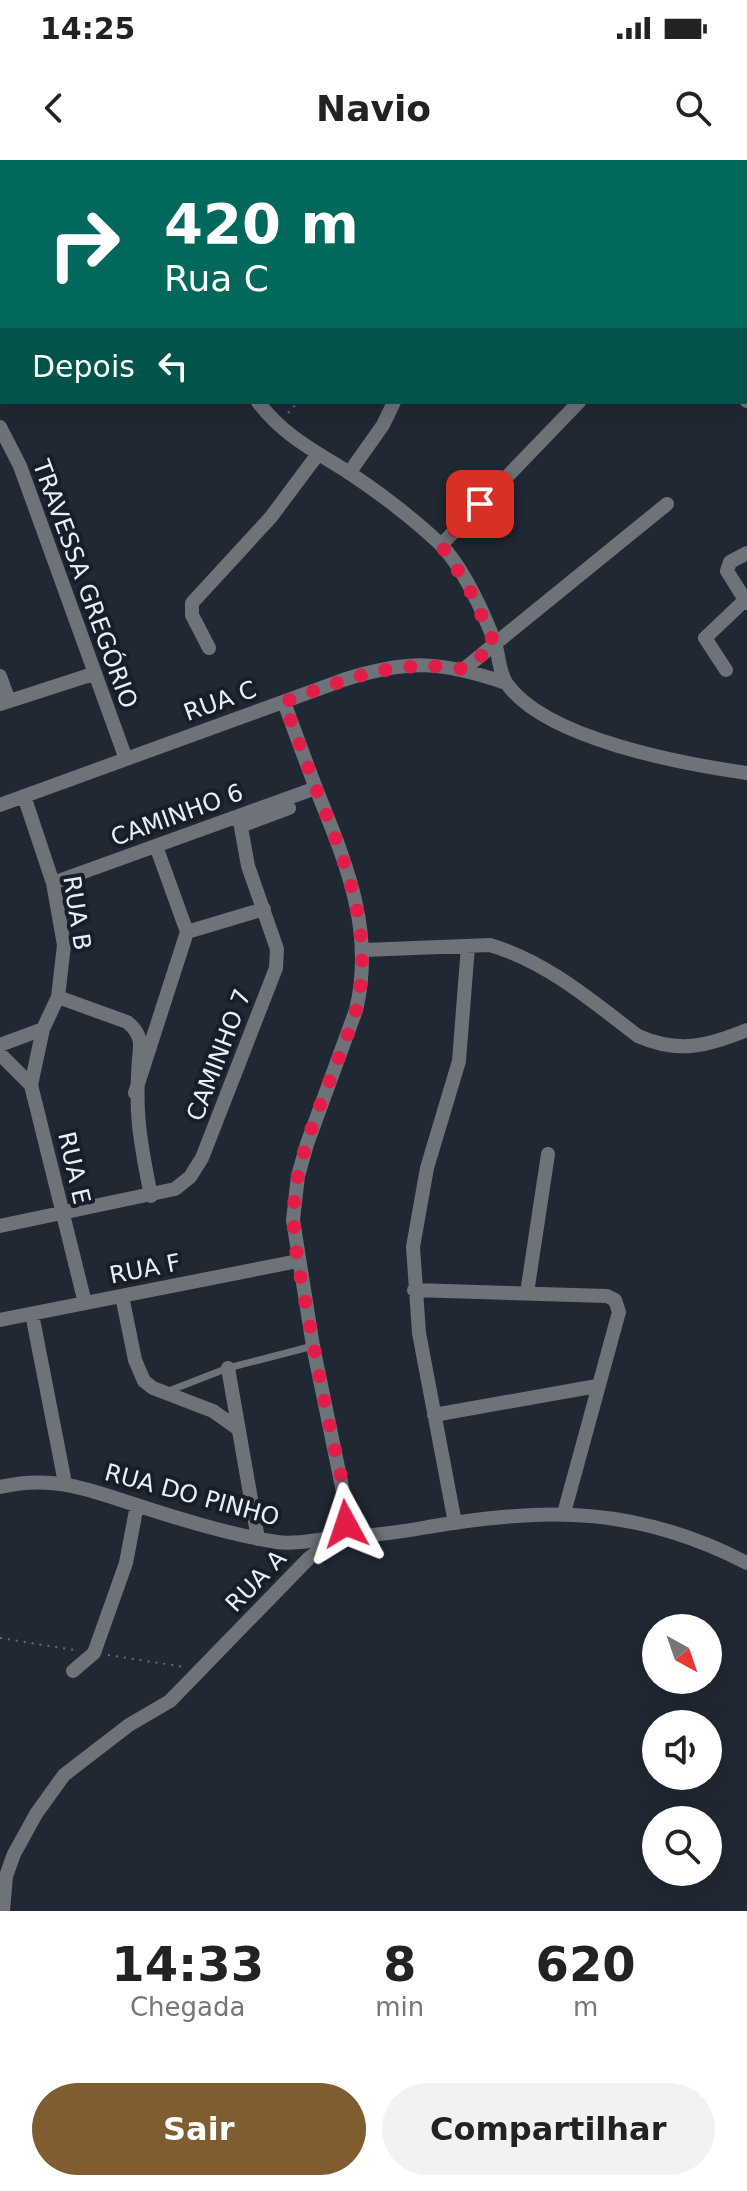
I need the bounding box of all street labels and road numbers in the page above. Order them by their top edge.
street label: TRAVESSA GREGÓRIO [27,454,145,712]
street label: RUA C [180,675,260,727]
street label: CAMINHO 6 [107,778,247,852]
street label: RUA B [57,874,97,952]
street label: CAMINHO 7 [181,985,257,1125]
street label: RUA E [52,1129,96,1207]
street label: RUA F [107,1248,183,1290]
street label: RUA DO PINHO [102,1458,282,1532]
street label: RUA A [220,1544,292,1618]

